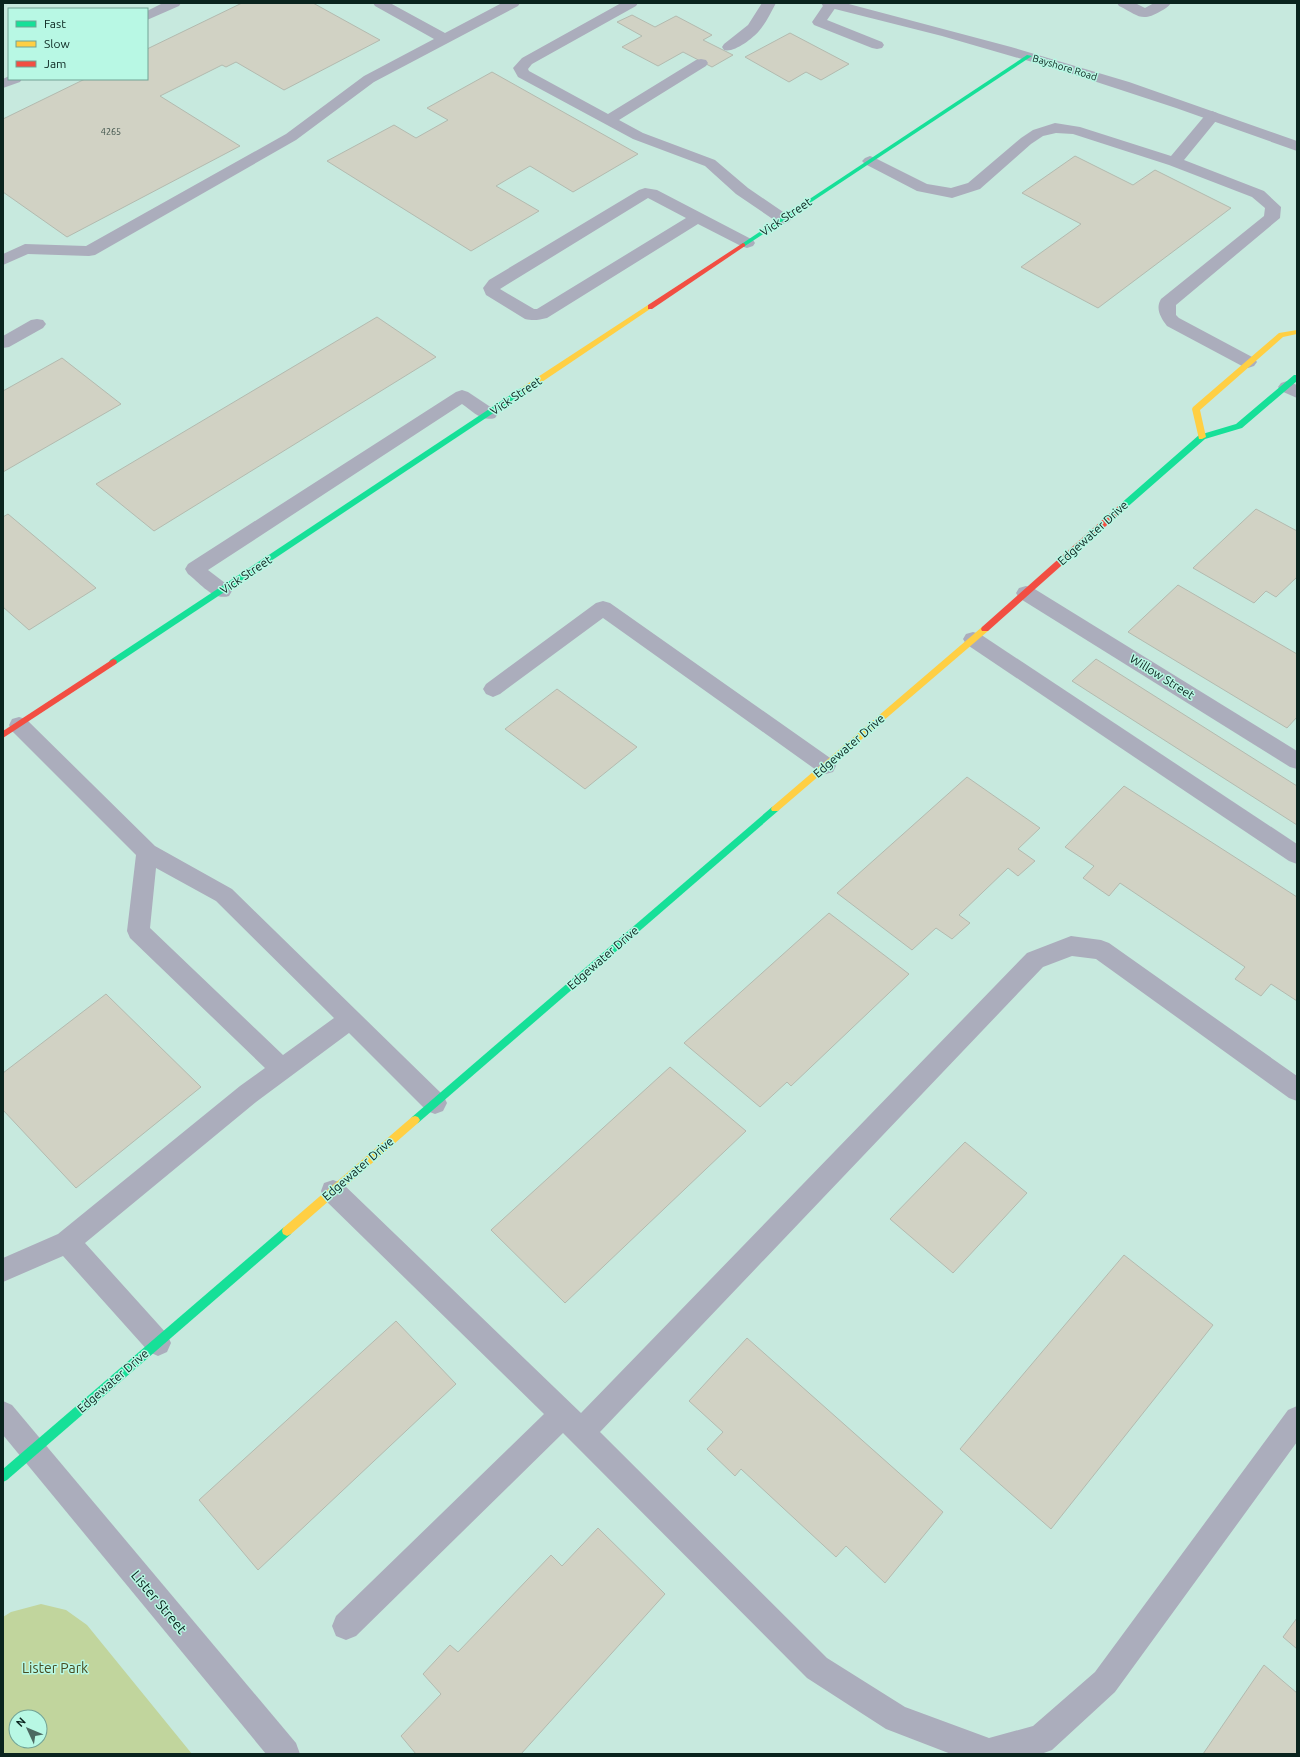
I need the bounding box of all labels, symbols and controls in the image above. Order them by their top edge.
legend [8,8,148,80]
text: Fast [44,17,66,30]
text: Slow [44,37,70,50]
street label: Bayshore Road [1031,52,1099,83]
text: Jam [44,57,66,70]
house number: 4265 [101,127,121,137]
street label: Vick Street [758,195,814,238]
street label: Vick Street [488,374,544,417]
street label: Edgewater Drive [1055,498,1130,567]
street label: Vick Street [218,553,274,596]
street label: Willow Street [1128,652,1197,702]
street label: Edgewater Drive [811,711,887,780]
street label: Edgewater Drive [565,923,641,992]
street label: Edgewater Drive [320,1134,396,1203]
street label: Edgewater Drive [75,1346,151,1415]
street label: Lister Street [128,1567,190,1637]
park label: Lister Park [22,1660,88,1676]
north arrow [8,1709,48,1749]
text: N [14,1715,28,1729]

